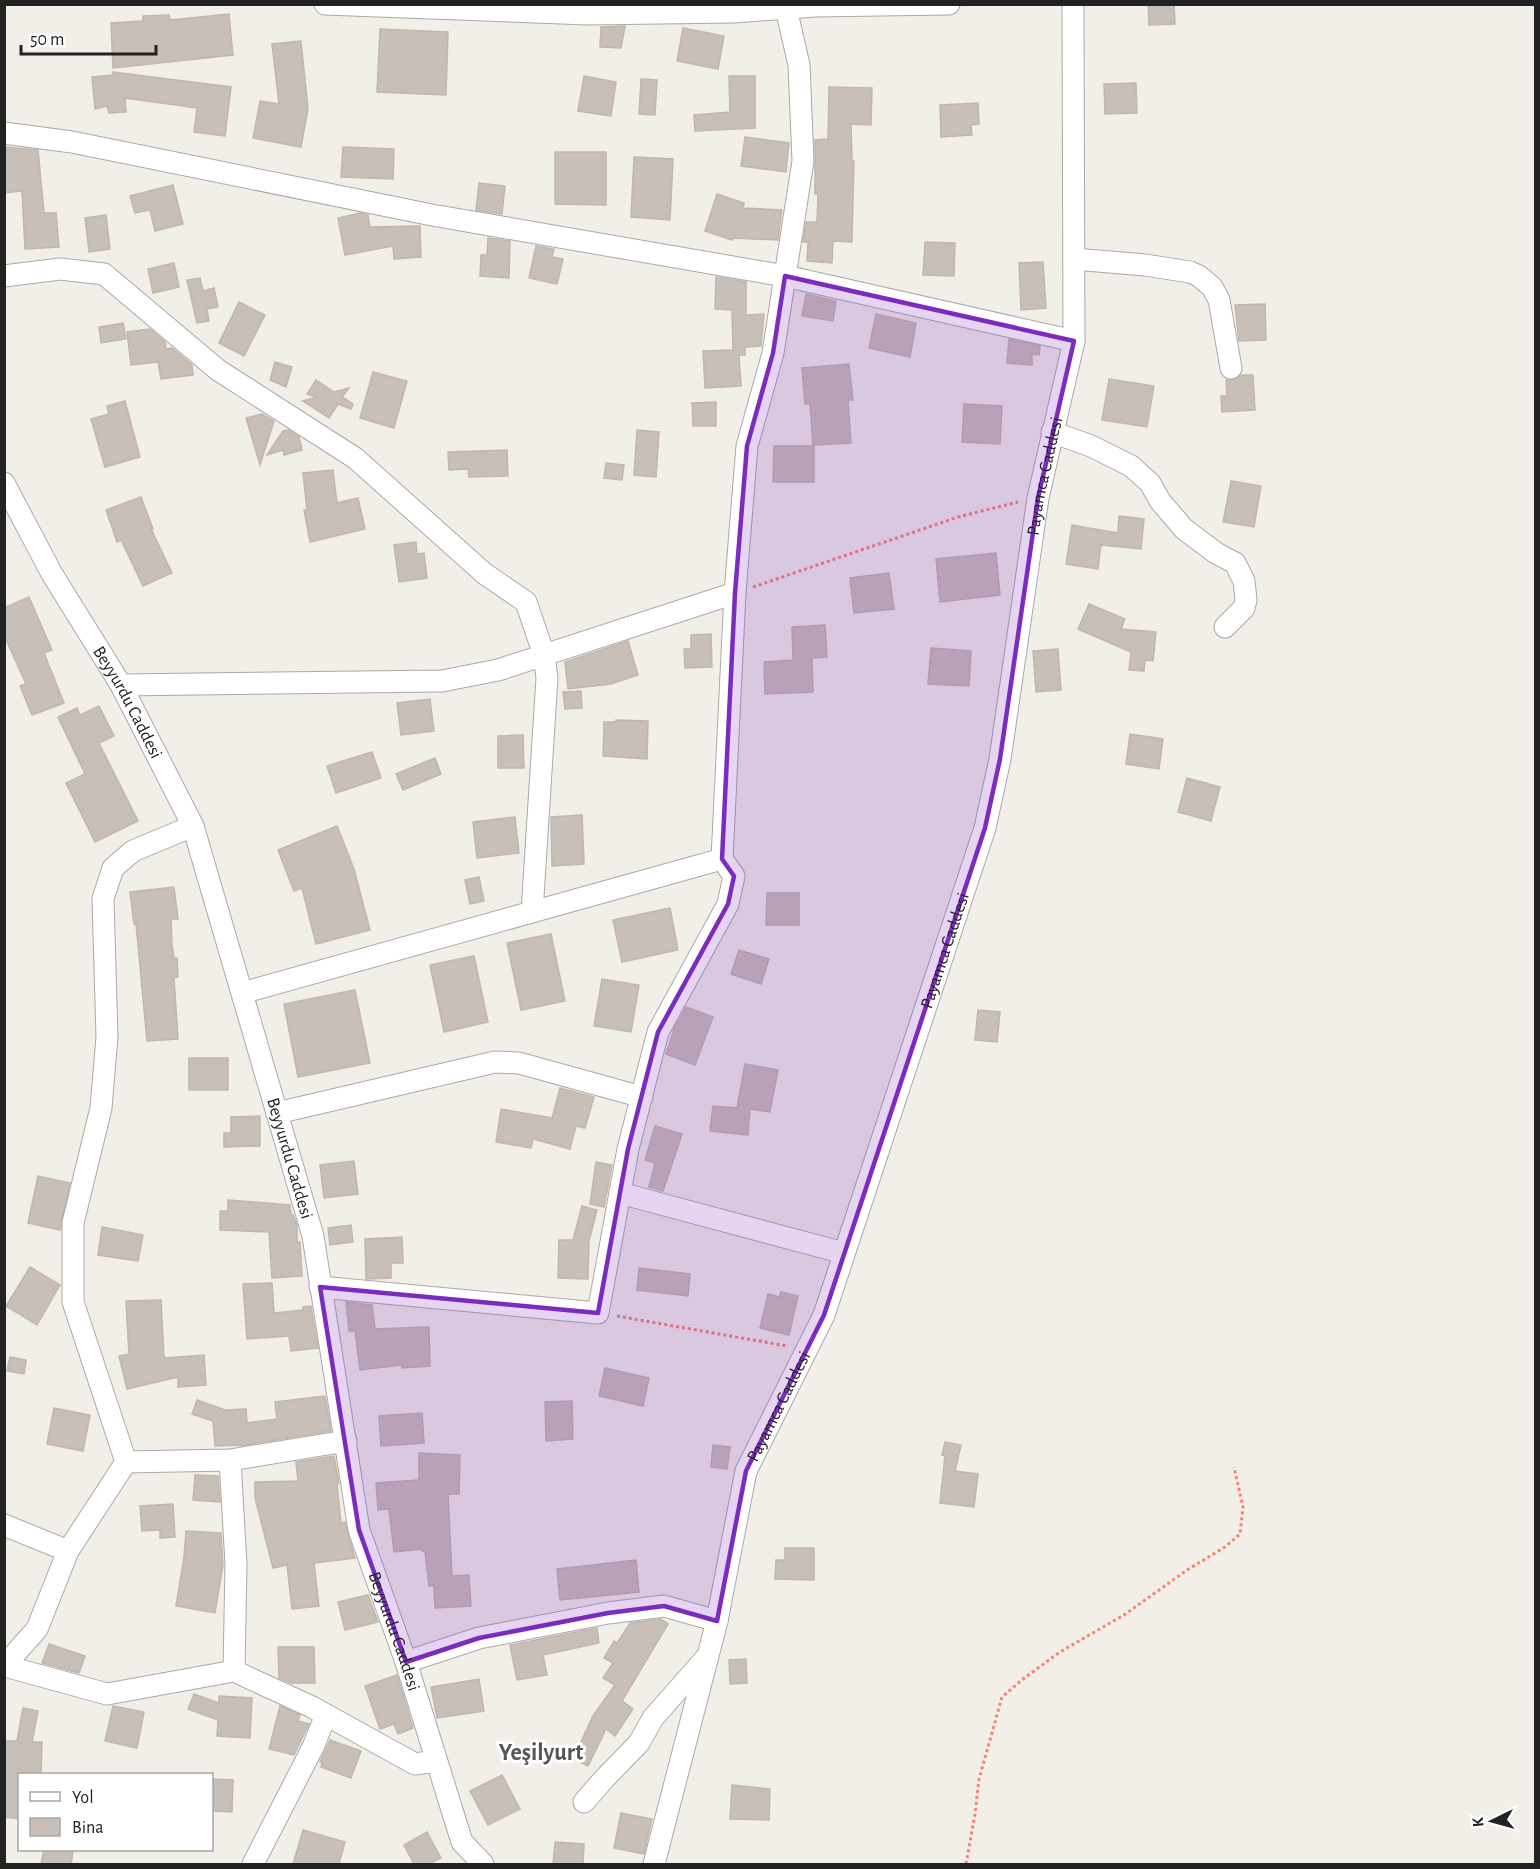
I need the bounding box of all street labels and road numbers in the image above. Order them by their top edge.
street label: Payamca Caddesi [1025,415,1066,537]
street label: Beyyurdu Caddesi [89,643,165,762]
street label: Payamca Caddesi [918,891,973,1011]
street label: Beyyurdu Caddesi [263,1096,315,1221]
street label: Payamca Caddesi [744,1349,814,1465]
street label: Beyyurdu Caddesi [365,1569,422,1693]

